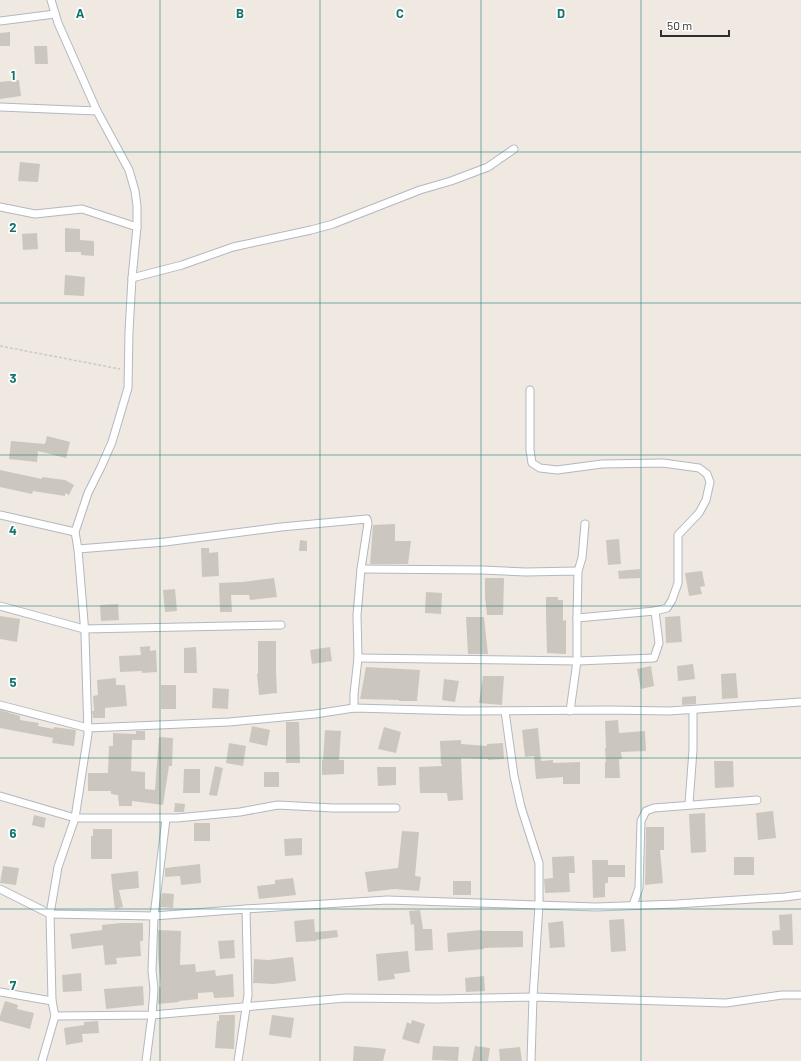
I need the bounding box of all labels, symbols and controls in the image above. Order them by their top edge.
text: A [76,5,85,21]
text: B [236,5,244,21]
text: C [396,5,404,21]
text: D [557,5,565,21]
scale bar [661,12,729,38]
text: 50 m [667,18,692,32]
text: 1 [11,67,15,83]
text: 2 [9,219,17,235]
text: 3 [9,370,17,386]
text: 4 [9,522,17,538]
text: 5 [9,674,17,690]
text: 6 [10,825,17,841]
text: 7 [10,977,17,993]

